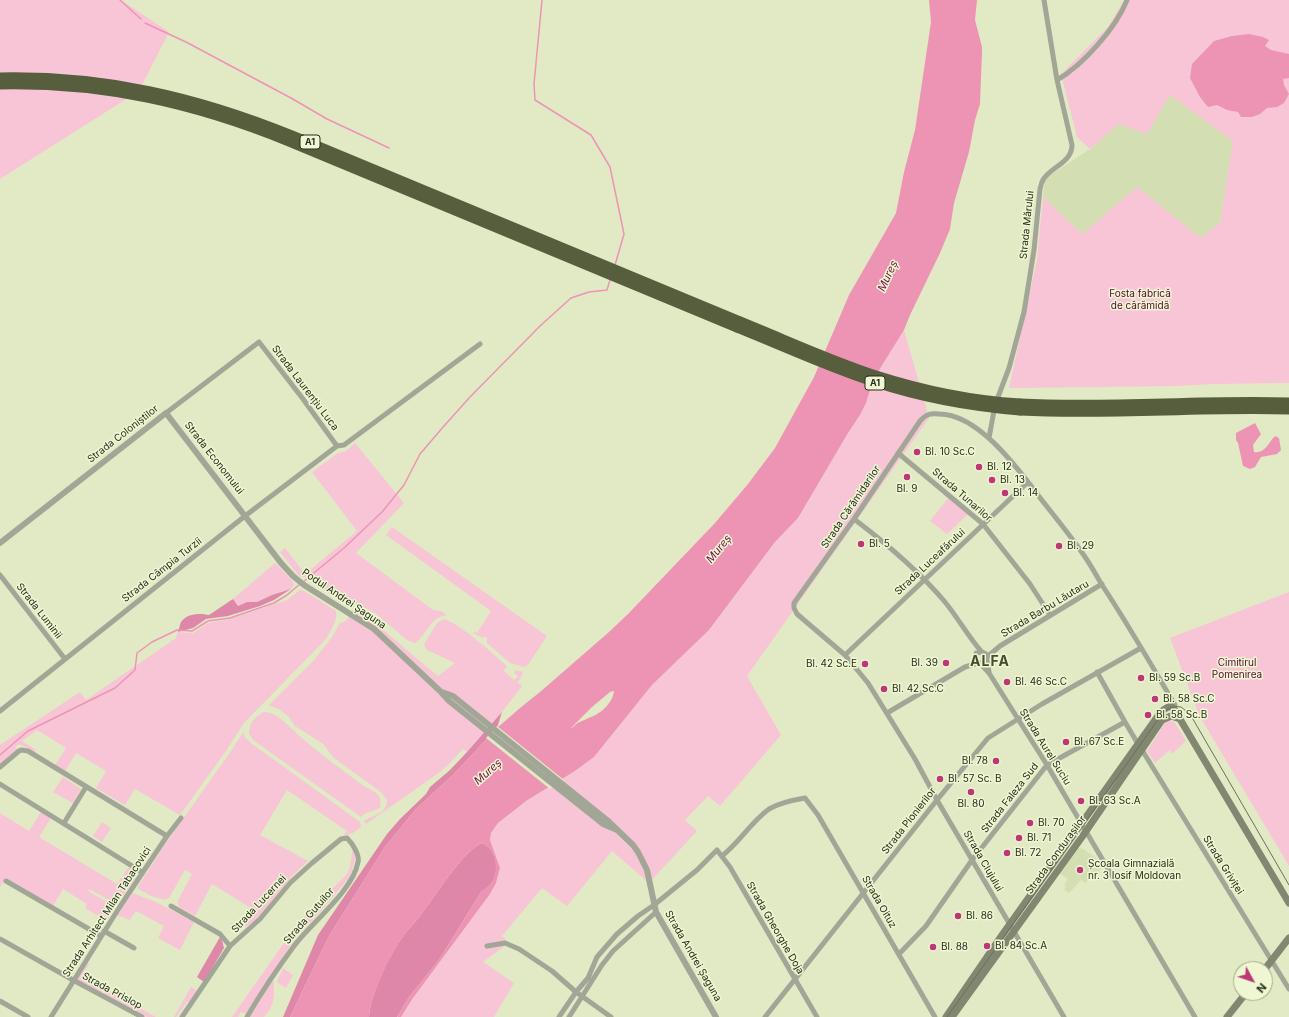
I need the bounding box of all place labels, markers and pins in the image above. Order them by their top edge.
place label: Bl. 10 Sc.C [925,446,975,458]
marker: Bl. 10 Sc.C [912,447,922,457]
place label: Bl. 12 [987,461,1012,473]
marker: Bl. 12 [974,462,984,472]
marker: Bl. 9 [902,472,912,482]
place label: Bl. 13 [1000,474,1025,486]
marker: Bl. 13 [987,475,997,485]
place label: Bl. 9 [897,483,917,495]
place label: Bl. 14 [1013,487,1038,499]
marker: Bl. 14 [1000,488,1010,498]
place label: Bl. 5 [869,538,890,550]
marker: Bl. 5 [856,539,866,549]
place label: Bl. 29 [1067,540,1094,552]
marker: Bl. 29 [1054,541,1064,551]
place label: Bl. 39 [911,657,938,669]
place label: Bl. 42 Sc.E [806,658,857,670]
marker: Bl. 39 [941,658,951,668]
marker: Bl. 42 Sc.E [860,659,870,669]
place label: Bl. 59 Sc.B [1149,672,1200,684]
marker: Bl. 59 Sc.B [1136,673,1146,683]
place label: Bl. 46 Sc.C [1015,676,1067,688]
marker: Bl. 46 Sc.C [1002,677,1012,687]
place label: Bl. 42 Sc.C [892,683,944,695]
marker: Bl. 42 Sc.C [879,684,889,694]
place label: Bl. 58 Sc.C [1163,693,1215,705]
marker: Bl. 58 Sc.C [1150,694,1160,704]
place label: Bl. 58 Sc.B [1156,709,1207,721]
marker: Bl. 58 Sc.B [1143,710,1153,720]
place label: Bl. 67 Sc.E [1074,736,1124,748]
marker: Bl. 67 Sc.E [1061,737,1071,747]
place label: Bl. 78 [962,755,988,767]
marker: Bl. 78 [991,756,1001,766]
place label: Bl. 57 Sc. B [948,773,1002,785]
marker: Bl. 57 Sc. B [935,774,945,784]
marker: Bl. 80 [966,787,976,797]
place label: Bl. 63 Sc.A [1089,795,1141,807]
marker: Bl. 63 Sc.A [1076,796,1086,806]
place label: Bl. 80 [957,798,985,810]
place label: Bl. 70 [1038,817,1064,829]
marker: Bl. 70 [1025,818,1035,828]
place label: Bl. 71 [1027,832,1051,844]
marker: Bl. 71 [1014,833,1024,843]
place label: Bl. 72 [1015,847,1041,859]
marker: Bl. 72 [1002,848,1012,858]
place label: Școala Gimnazială nr. 3 Iosif Moldovan [1088,858,1181,882]
marker: Școala Gimnazială nr. 3 Iosif Moldovan [1075,865,1085,875]
place label: Bl. 86 [966,910,993,922]
marker: Bl. 86 [953,911,963,921]
place label: Bl. 84 Sc.A [995,940,1047,952]
place label: Bl. 88 [941,941,968,953]
marker: Bl. 84 Sc.A [982,941,992,951]
marker: Bl. 88 [928,942,938,952]

